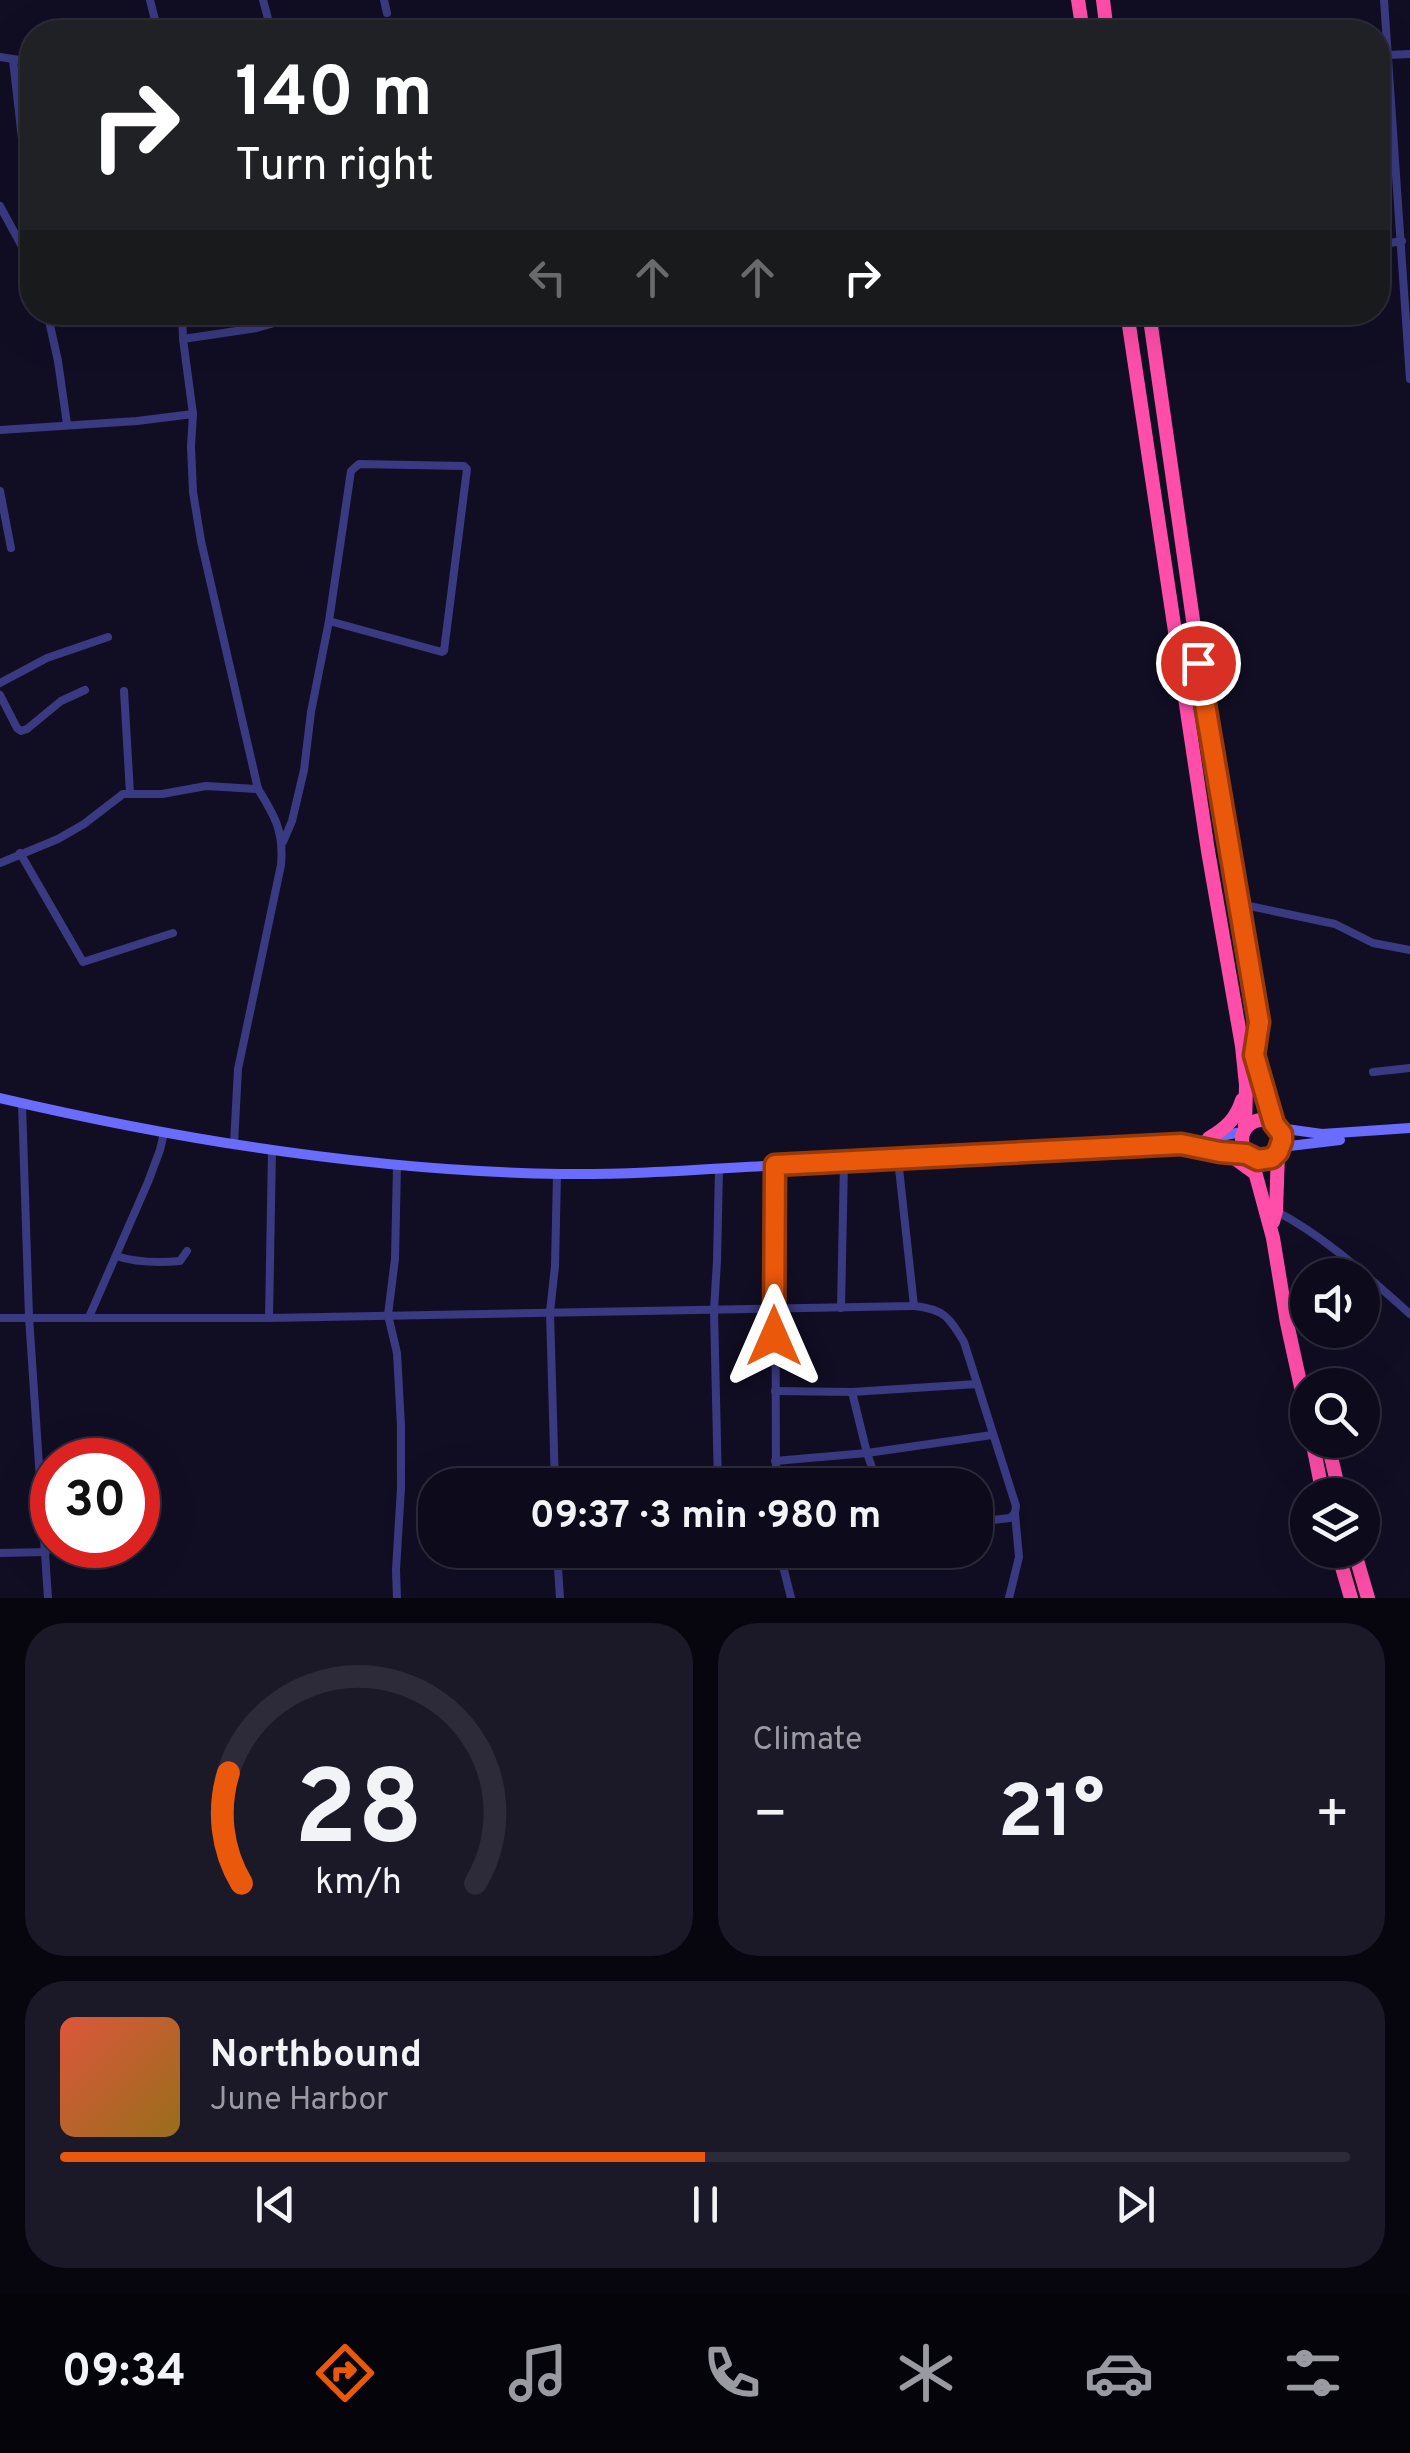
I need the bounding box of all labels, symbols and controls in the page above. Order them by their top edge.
text: 140 m [235,52,433,141]
icon: right [70,60,200,190]
text: Turn right [235,139,434,196]
icon: left [520,250,575,305]
icon: ahead [625,250,680,305]
icon: ahead [730,250,785,305]
icon: right [835,250,890,305]
pin [1156,621,1241,706]
icon: arrive [1171,636,1226,691]
map controls [1290,1258,1380,1568]
button: sound [1290,1258,1380,1348]
position arrow [722,1284,826,1388]
button: search [1290,1368,1380,1458]
speed limit sign: 30 [30,1438,160,1568]
button: layers [1290,1478,1380,1568]
text: 09:37 · 3 min · 980 m [530,1493,881,1542]
text: Climate [753,1721,862,1761]
text: 28 [294,1749,423,1881]
text: 21° [998,1769,1105,1864]
text: − [753,1782,788,1852]
text: + [1315,1782,1350,1852]
text: km/h [315,1861,402,1907]
text: Northbound [210,2032,422,2081]
text: June Harbor [210,2081,389,2121]
icon: previous [248,2177,303,2232]
icon: pause [678,2177,733,2232]
icon: next [1108,2177,1163,2232]
icon: directions [310,2338,380,2408]
icon: music [503,2338,573,2408]
icon: phone [697,2338,767,2408]
icon: climate [891,2338,961,2408]
icon: car [1084,2338,1154,2408]
icon: filters [1278,2338,1348,2408]
text: 09:34 [62,2345,186,2402]

